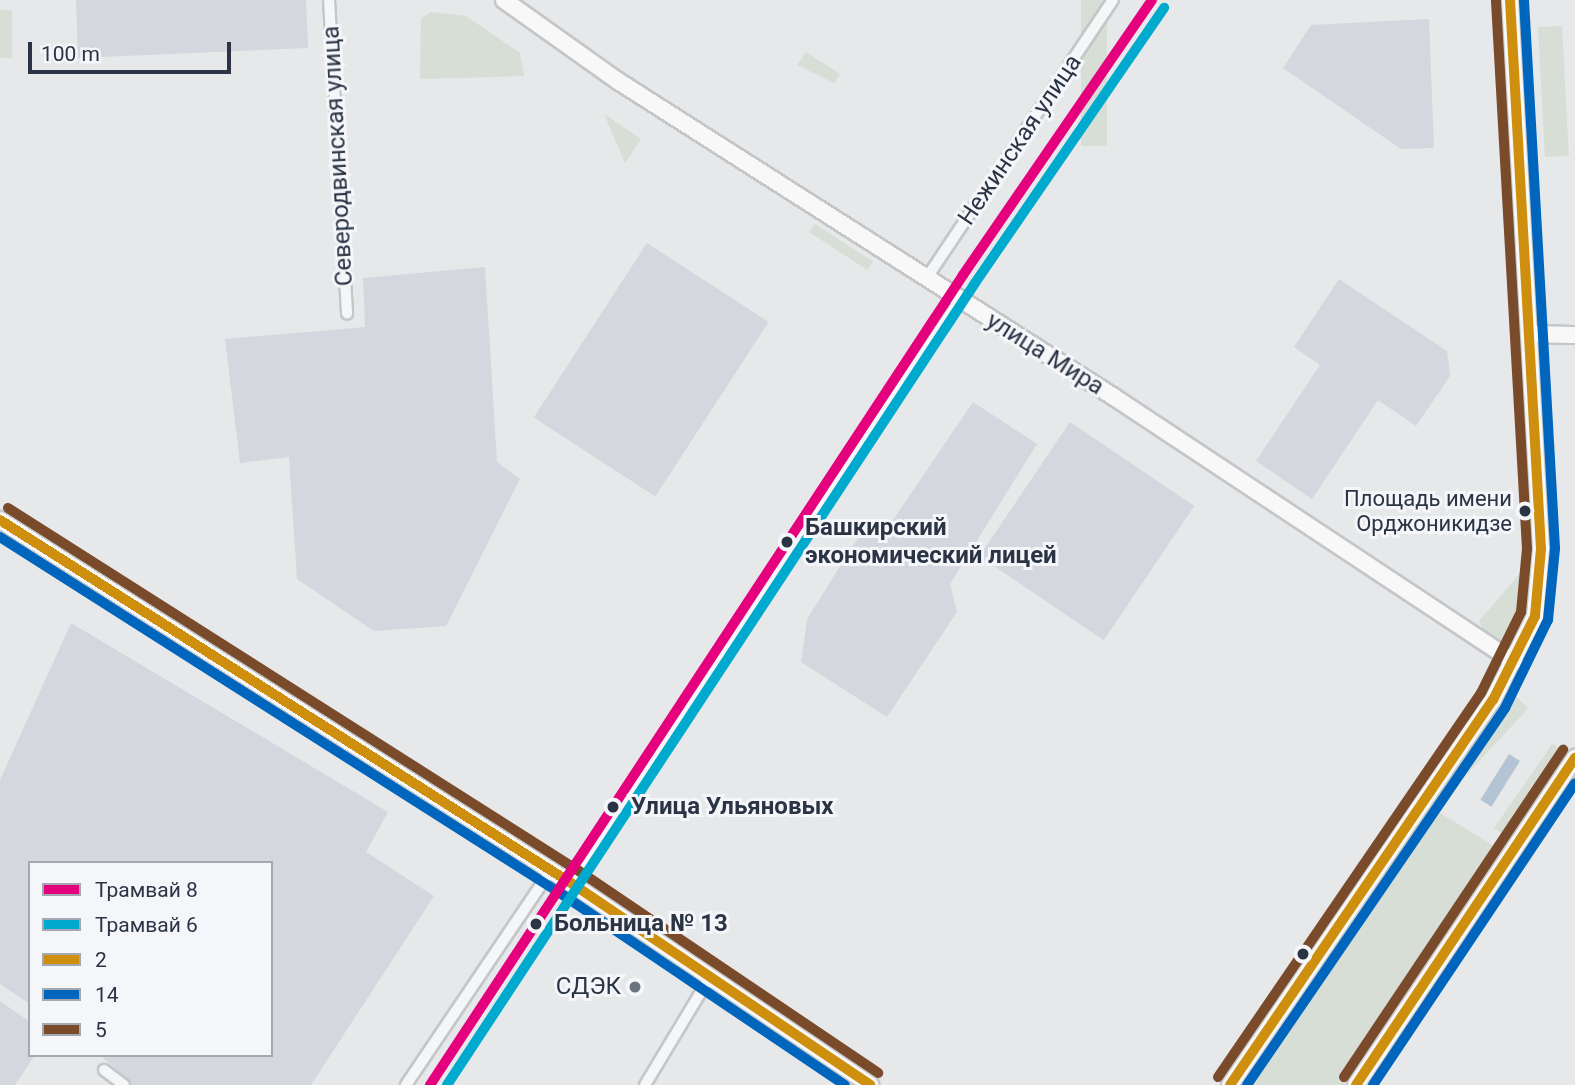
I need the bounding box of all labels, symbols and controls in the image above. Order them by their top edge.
street label: Северодвинская улица [317,25,359,287]
scale bar [32,28,234,72]
text: 100 m [41,42,100,66]
street label: Нежинская улица [952,49,1088,231]
street label: улица Мира [981,307,1109,401]
place label: Площадь имени Орджоникидзе [1344,485,1512,536]
marker: Площадь имени Орджоникидзе [1518,504,1532,518]
place label: Башкирский экономический лицей [805,514,1057,570]
marker: Башкирский экономический лицей [775,530,799,554]
place label: Улица Ульяновых [631,793,834,821]
marker: Улица Ульяновых [601,795,625,819]
legend [28,861,273,1057]
text: Трамвай 8 [95,878,198,902]
place label: Больница № 13 [554,910,728,938]
marker: Больница № 13 [524,912,548,936]
text: Трамвай 6 [95,913,198,937]
unlabelled marker [1296,947,1310,961]
text: 2 [95,948,107,972]
place label: СДЭК [556,973,621,1001]
marker: СДЭК [627,979,643,995]
text: 14 [95,983,119,1007]
text: 5 [95,1018,107,1042]

